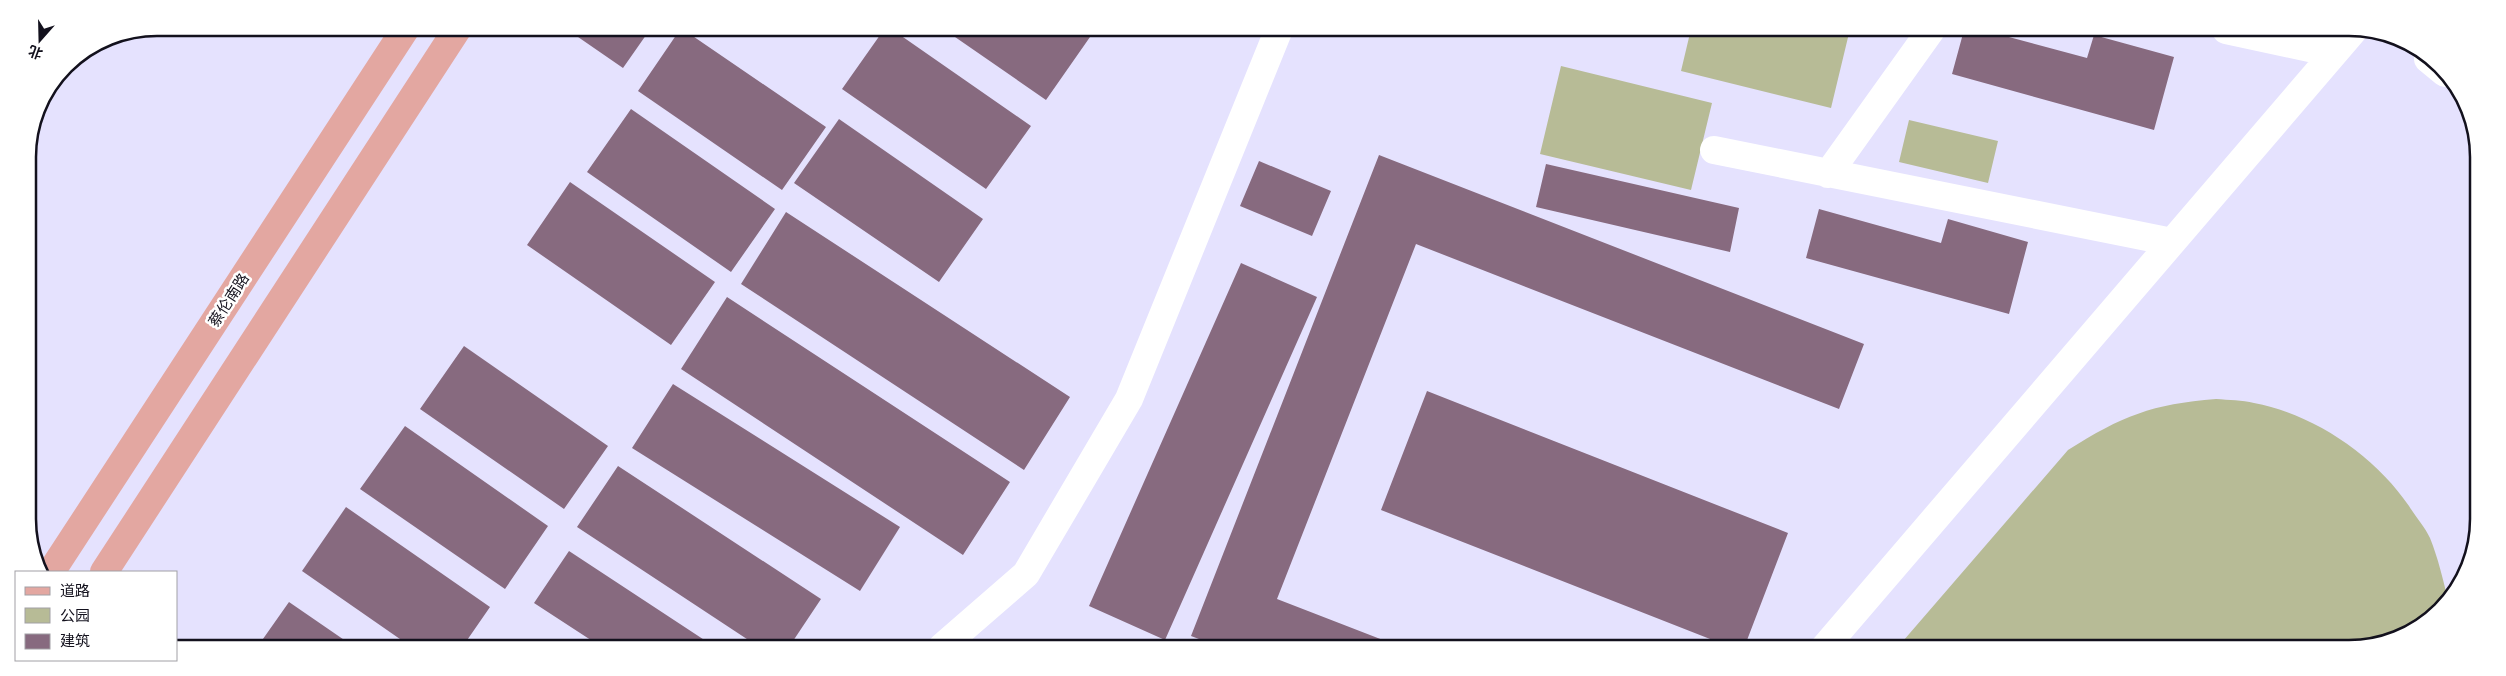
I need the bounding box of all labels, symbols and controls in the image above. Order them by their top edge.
north arrow [15,15,65,65]
text: 北 [26,41,45,62]
street label: 蔡伦南路 [205,270,253,330]
legend [15,571,178,661]
text: 道路 [60,582,90,600]
text: 公园 [60,607,90,625]
text: 建筑 [60,632,90,650]

